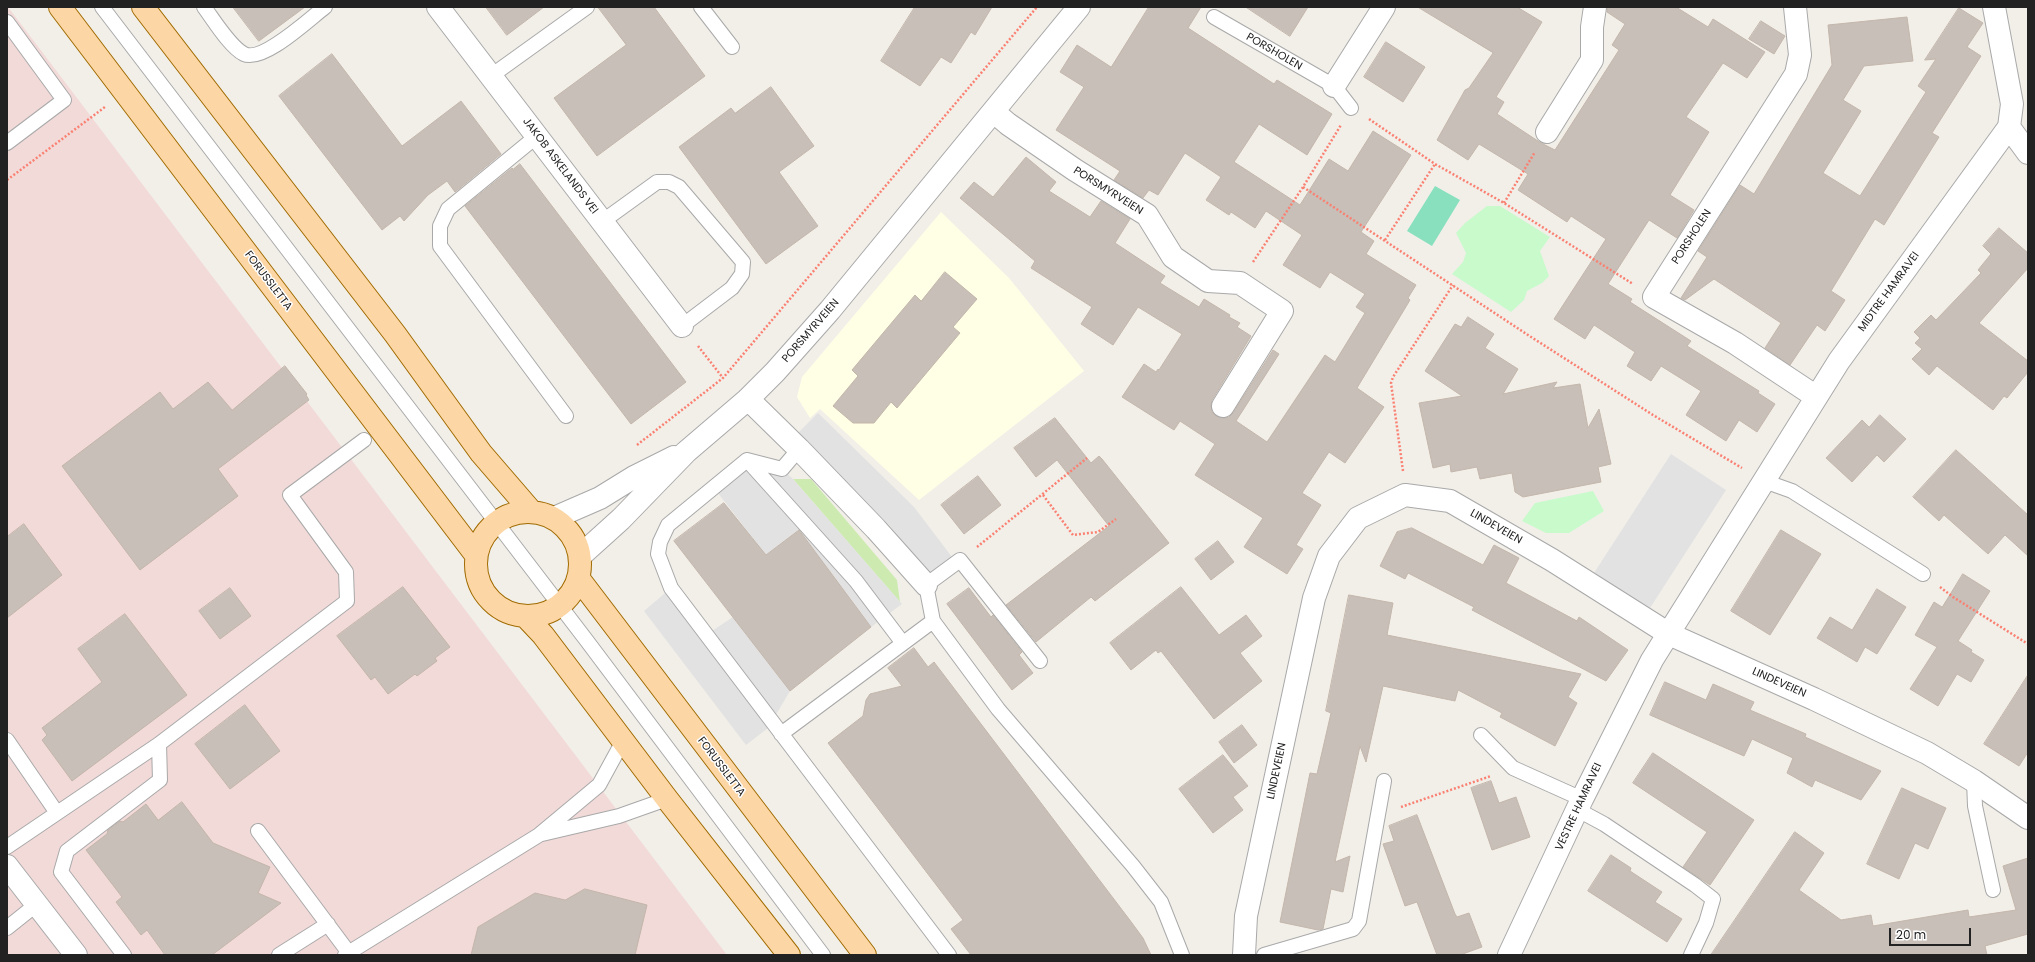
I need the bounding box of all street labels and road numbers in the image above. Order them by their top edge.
street label: PORSHOLEN [1244,31,1304,73]
street label: JAKOB ASKELANDS VEI [519,115,601,217]
street label: PORSMYRVEIEN [1071,164,1145,218]
street label: PORSHOLEN [1669,207,1715,267]
street label: FORUSSLETTA [241,249,295,313]
street label: MIDTRE HAMRAVEI [1856,249,1922,335]
street label: PORSMYRVEIEN [780,297,842,365]
street label: LINDEVEIEN [1468,507,1524,547]
street label: LINDEVEIEN [1750,665,1808,701]
street label: FORUSSLETTA [694,735,748,799]
street label: LINDEVEIEN [1265,741,1289,801]
street label: VESTRE HAMRAVEI [1553,761,1605,853]

